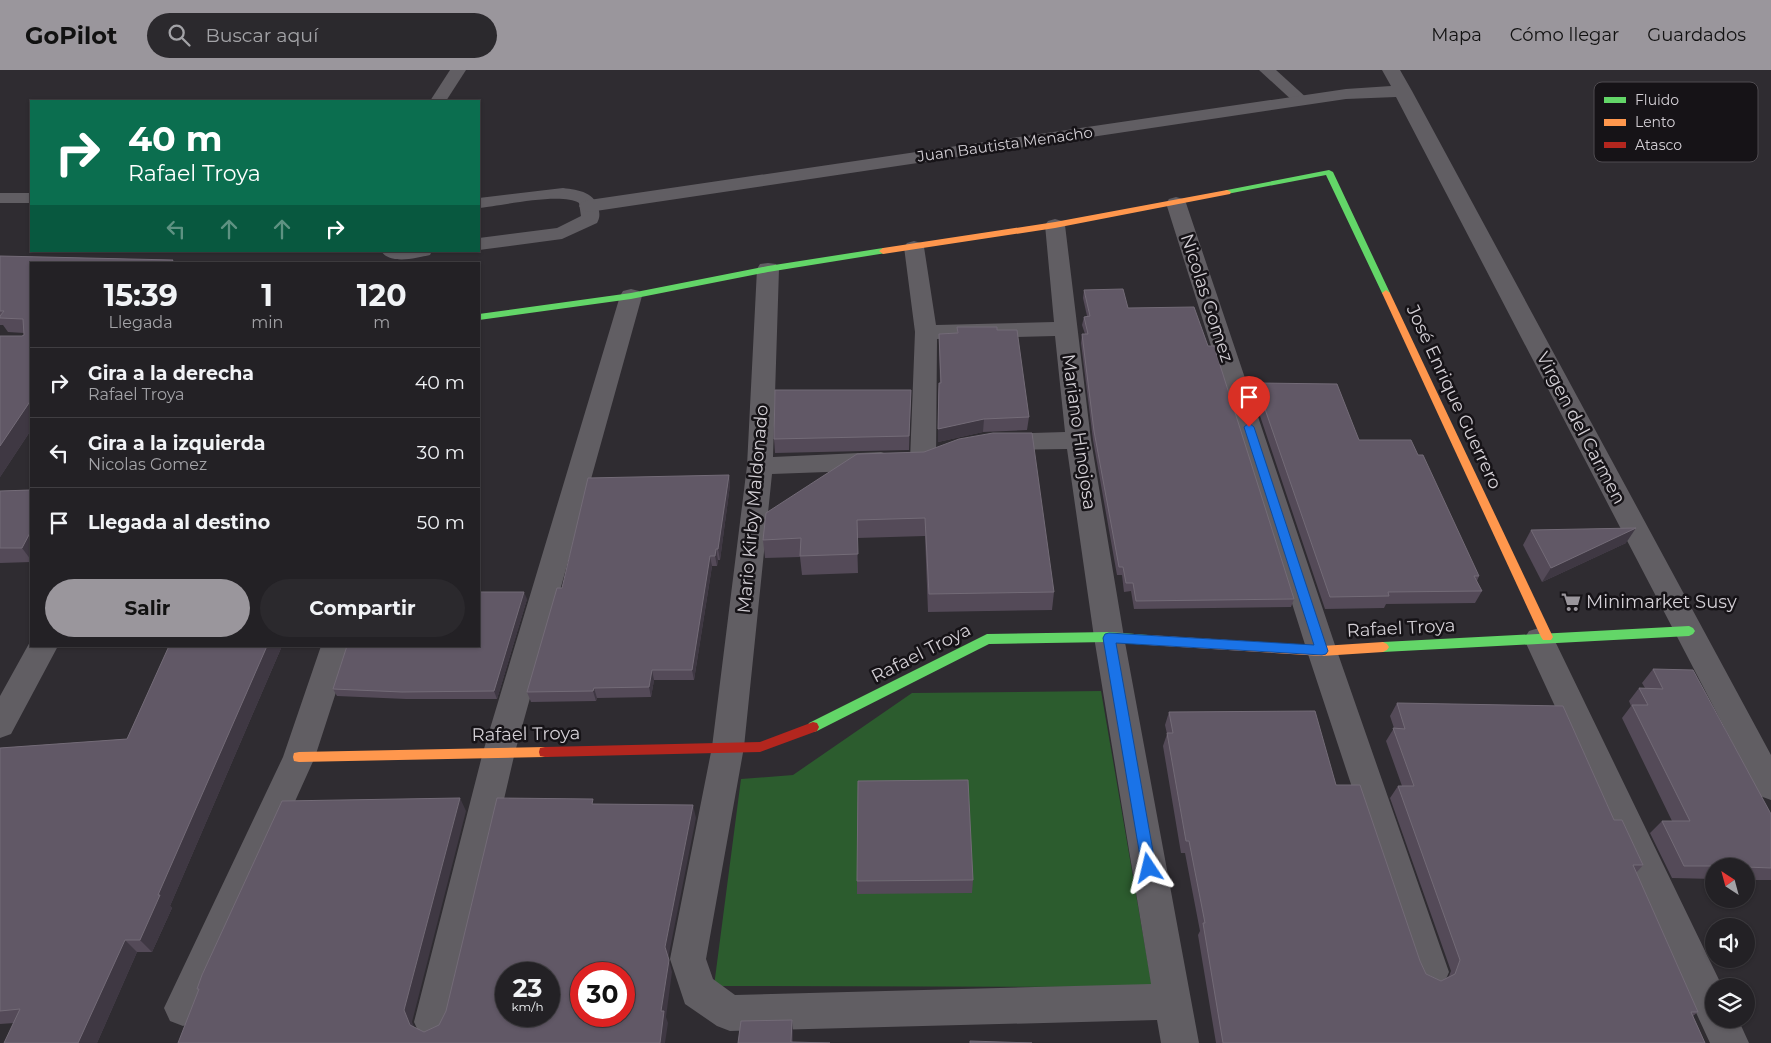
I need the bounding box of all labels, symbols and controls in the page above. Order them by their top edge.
search box [147,13,497,58]
text: GoPilot [25,21,117,50]
icon: search [165,21,193,49]
text: Buscar aquí [205,24,318,47]
text: Mapa [1431,24,1482,46]
text: Cómo llegar [1510,24,1619,46]
text: Guardados [1647,24,1746,46]
legend [1594,82,1758,162]
text: Fluido [1635,91,1679,109]
text: Lento [1635,113,1675,131]
text: 40 m [128,117,223,160]
icon: right [45,120,110,185]
street label: Juan Bautista Menacho [915,122,1094,166]
text: Atasco [1635,136,1682,154]
text: Rafael Troya [128,160,261,187]
icon: left [162,215,190,243]
icon: ahead [215,215,243,243]
icon: ahead [268,215,296,243]
icon: right [321,215,349,243]
street label: Nicolas Gomez [1176,231,1238,365]
text: 15:39 [103,277,178,314]
text: 1 [261,277,273,314]
text: 120 [357,277,407,314]
street label: José Enrique Guerrero [1401,300,1506,493]
text: Llegada [109,313,173,332]
text: min [251,313,283,332]
text: m [373,313,390,332]
street label: Virgen del Carmen [1532,348,1630,508]
street label: Mariano Hinojosa [1057,353,1101,511]
text: Gira a la derecha [88,362,254,385]
icon: right [45,369,73,397]
text: 40 m [415,371,465,394]
pin [1228,376,1270,427]
icon: arrive [1235,383,1263,411]
text: Rafael Troya [88,385,185,404]
street label: Mario Kirby Maldonado [733,404,773,614]
text: Gira a la izquierda [88,432,266,455]
icon: left [45,439,73,467]
text: 30 m [417,441,465,464]
text: Nicolas Gomez [88,455,207,474]
icon: arrive [45,509,73,537]
text: Llegada al destino [88,511,270,534]
text: 50 m [417,511,465,534]
button: Salir [45,579,250,637]
button: Compartir [260,579,465,637]
supermarket icon: Minimarket Susy [1560,591,1582,613]
place label: Minimarket Susy [1586,591,1737,613]
street label: Rafael Troya [1346,614,1456,642]
street label: Rafael Troya [868,619,974,687]
street label: Rafael Troya [471,722,581,746]
position arrow [1122,841,1174,893]
north arrow [1705,858,1755,908]
map controls [1705,858,1755,1028]
button: sound [1705,918,1755,968]
speed limit sign: 30 [570,962,635,1027]
text: 23 [513,973,542,1003]
button: layers [1705,978,1755,1028]
text: km/h [511,999,544,1014]

